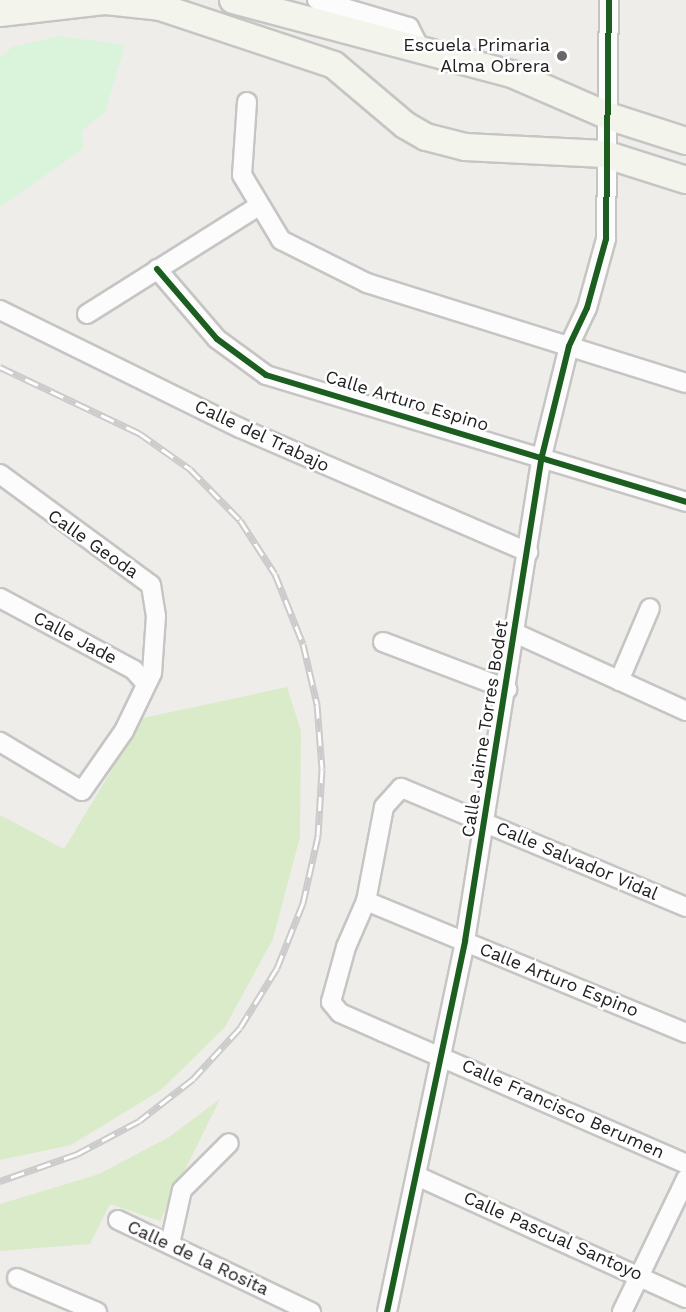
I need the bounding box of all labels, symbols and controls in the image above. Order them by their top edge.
place label: Escuela Primaria Alma Obrera [403,35,550,78]
marker: Escuela Primaria Alma Obrera [555,49,569,63]
street label: Calle Arturo Espino [322,366,492,436]
street label: Calle del Trabajo [191,395,333,477]
street label: Calle Geoda [43,505,143,583]
street label: Calle Jade [29,607,121,669]
street label: Calle Jaime Torres Bodet [457,619,513,839]
street label: Calle Salvador Vidal [492,817,662,905]
street label: Calle Arturo Espino [476,938,642,1022]
street label: Calle Francisco Berumen [458,1055,668,1163]
street label: Calle Pascual Santoyo [460,1187,646,1285]
street label: Calle de la Rosita [124,1216,272,1300]

